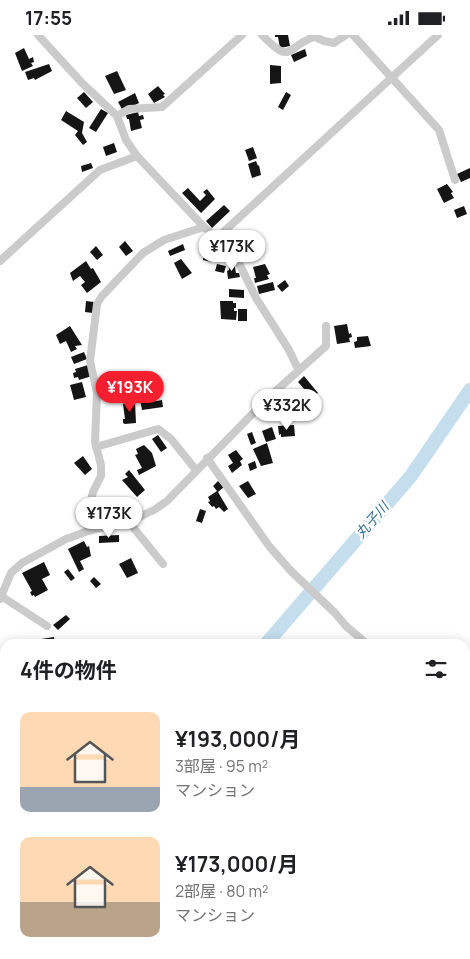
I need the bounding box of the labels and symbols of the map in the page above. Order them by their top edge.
pin: ¥173K [197,229,267,272]
pin: ¥193K [95,371,165,413]
pin: ¥332K [252,389,322,431]
water label: 丸子川 [351,496,394,542]
pin: ¥173K [74,497,144,539]

